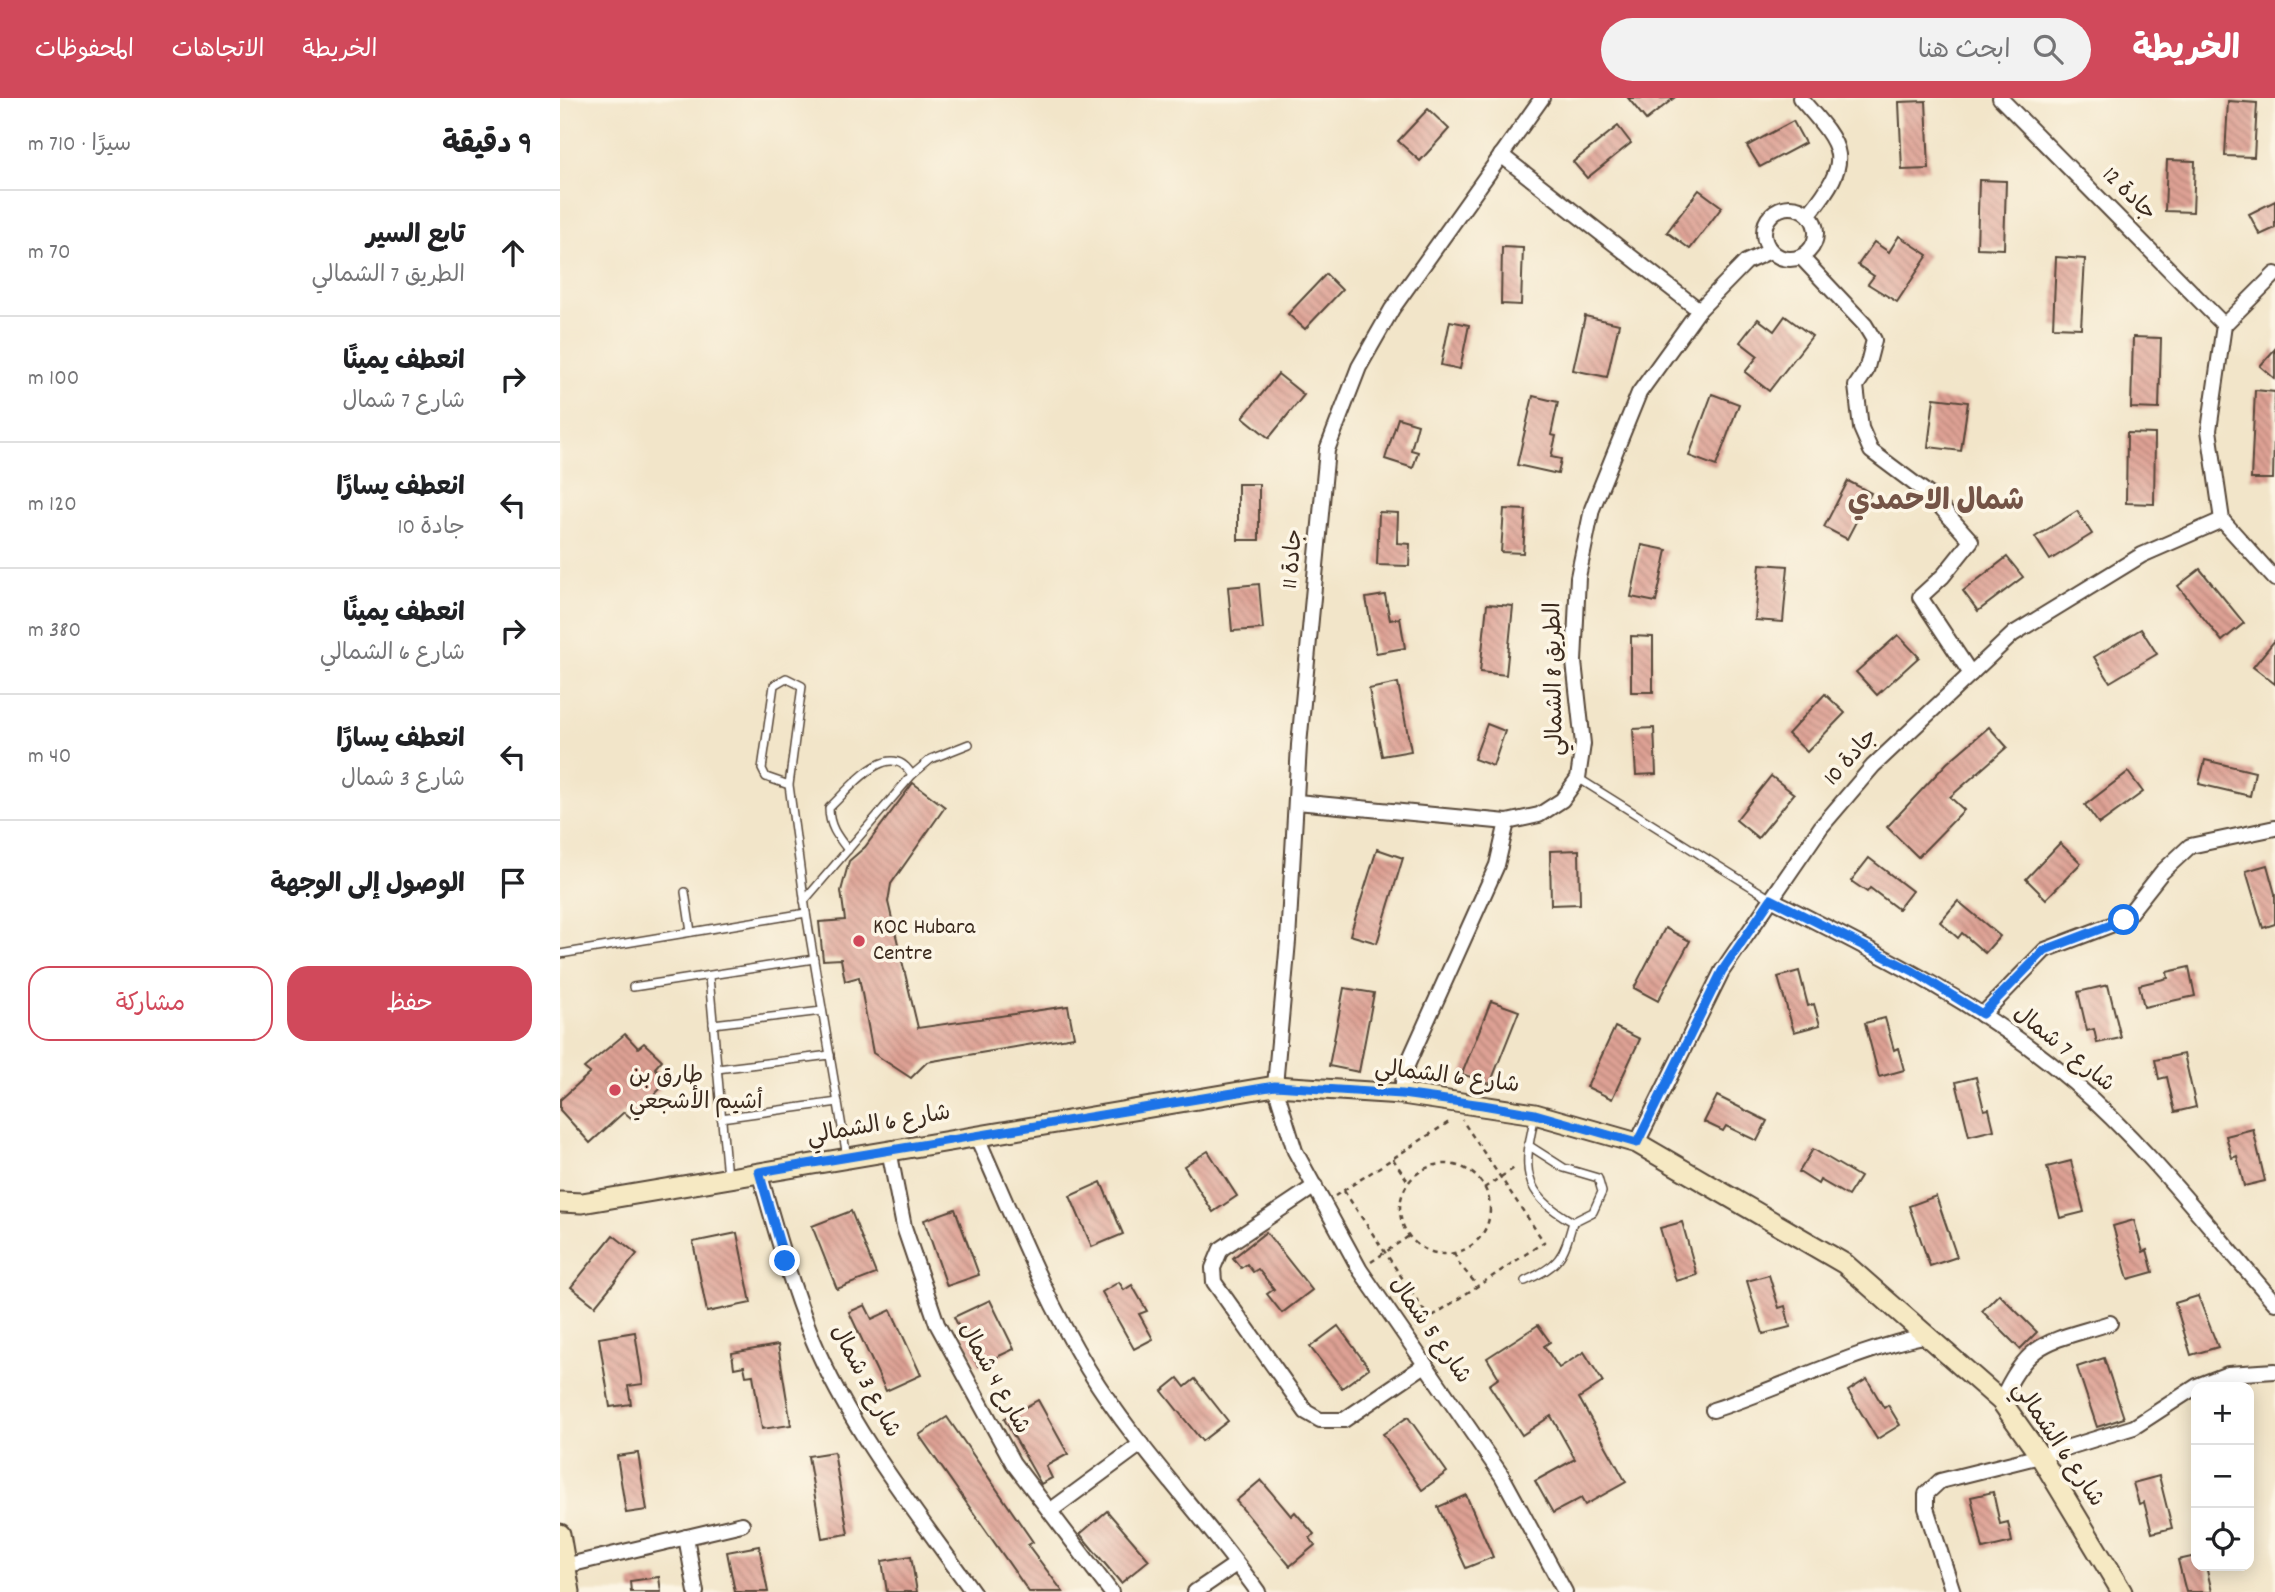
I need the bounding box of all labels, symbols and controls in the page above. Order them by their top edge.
search box [1601,18,2091,81]
text: الخريطة [2133,28,2240,75]
icon: search [2029,30,2067,68]
text: ابحث هنا [1918,33,2011,70]
text: المحفوظات [35,34,134,68]
text: الاتجاهات [172,34,265,68]
text: الخريطة [303,34,377,68]
text: 9 دقيقة [442,125,532,168]
text: سيرًا · 710 m [28,129,131,162]
street label: جادة 12 [2093,160,2163,230]
text: تابع السير [366,218,465,255]
icon: ahead [494,234,532,272]
text: 70 m [28,237,70,270]
text: الطريق 7 الشمالي [312,260,465,293]
text: انعطف يمينًا [343,344,465,381]
icon: right [494,360,532,398]
text: 100 m [28,363,79,396]
text: شارع 7 شمال [342,386,465,419]
text: انعطف يسارًا [336,470,465,507]
district label: شمال الاحمدي [1848,482,2024,525]
icon: left [494,486,532,524]
text: 120 m [28,489,77,522]
text: جادة 10 [397,512,465,545]
street label: جادة 11 [1275,528,1313,590]
text: انعطف يمينًا [343,596,465,633]
street label: الطريق 8 الشمالي [1538,602,1575,756]
icon: right [494,612,532,650]
text: 380 m [28,615,81,648]
text: شارع 6 الشمالي [320,638,465,671]
text: انعطف يسارًا [336,722,465,759]
street label: جادة 10 [1817,722,1887,794]
icon: left [494,738,532,776]
text: 40 m [28,741,71,774]
text: شارع 3 شمال [341,764,465,797]
icon: arrive [494,864,532,902]
text: الوصول إلى الوجهة [270,867,465,904]
route start [2108,904,2139,935]
place label: KOC Hubara Centre [873,912,976,971]
marker: KOC Hubara Centre [851,933,867,949]
button: مشاركة [28,966,273,1041]
button: حفظ [287,966,532,1041]
street label: شارع 7 شمال [2005,999,2121,1101]
street label: شارع 6 الشمالي [1373,1053,1521,1104]
place label: طارق بن أشيم الأشجعي [629,1061,763,1121]
marker: طارق بن أشيم الأشجعي [607,1082,623,1098]
street label: شارع 6 الشمالي [805,1097,954,1156]
route end [769,1245,800,1276]
street label: شارع 5 شمال [1380,1271,1478,1391]
street label: شارع 4 شمال [949,1317,1037,1441]
street label: شارع 3 شمال [820,1320,908,1444]
street label: شارع 6 الشمالي [2002,1376,2111,1515]
map controls [2191,1382,2254,1571]
button: + [2191,1382,2254,1445]
button: − [2191,1445,2254,1508]
button: locate [2191,1508,2254,1571]

